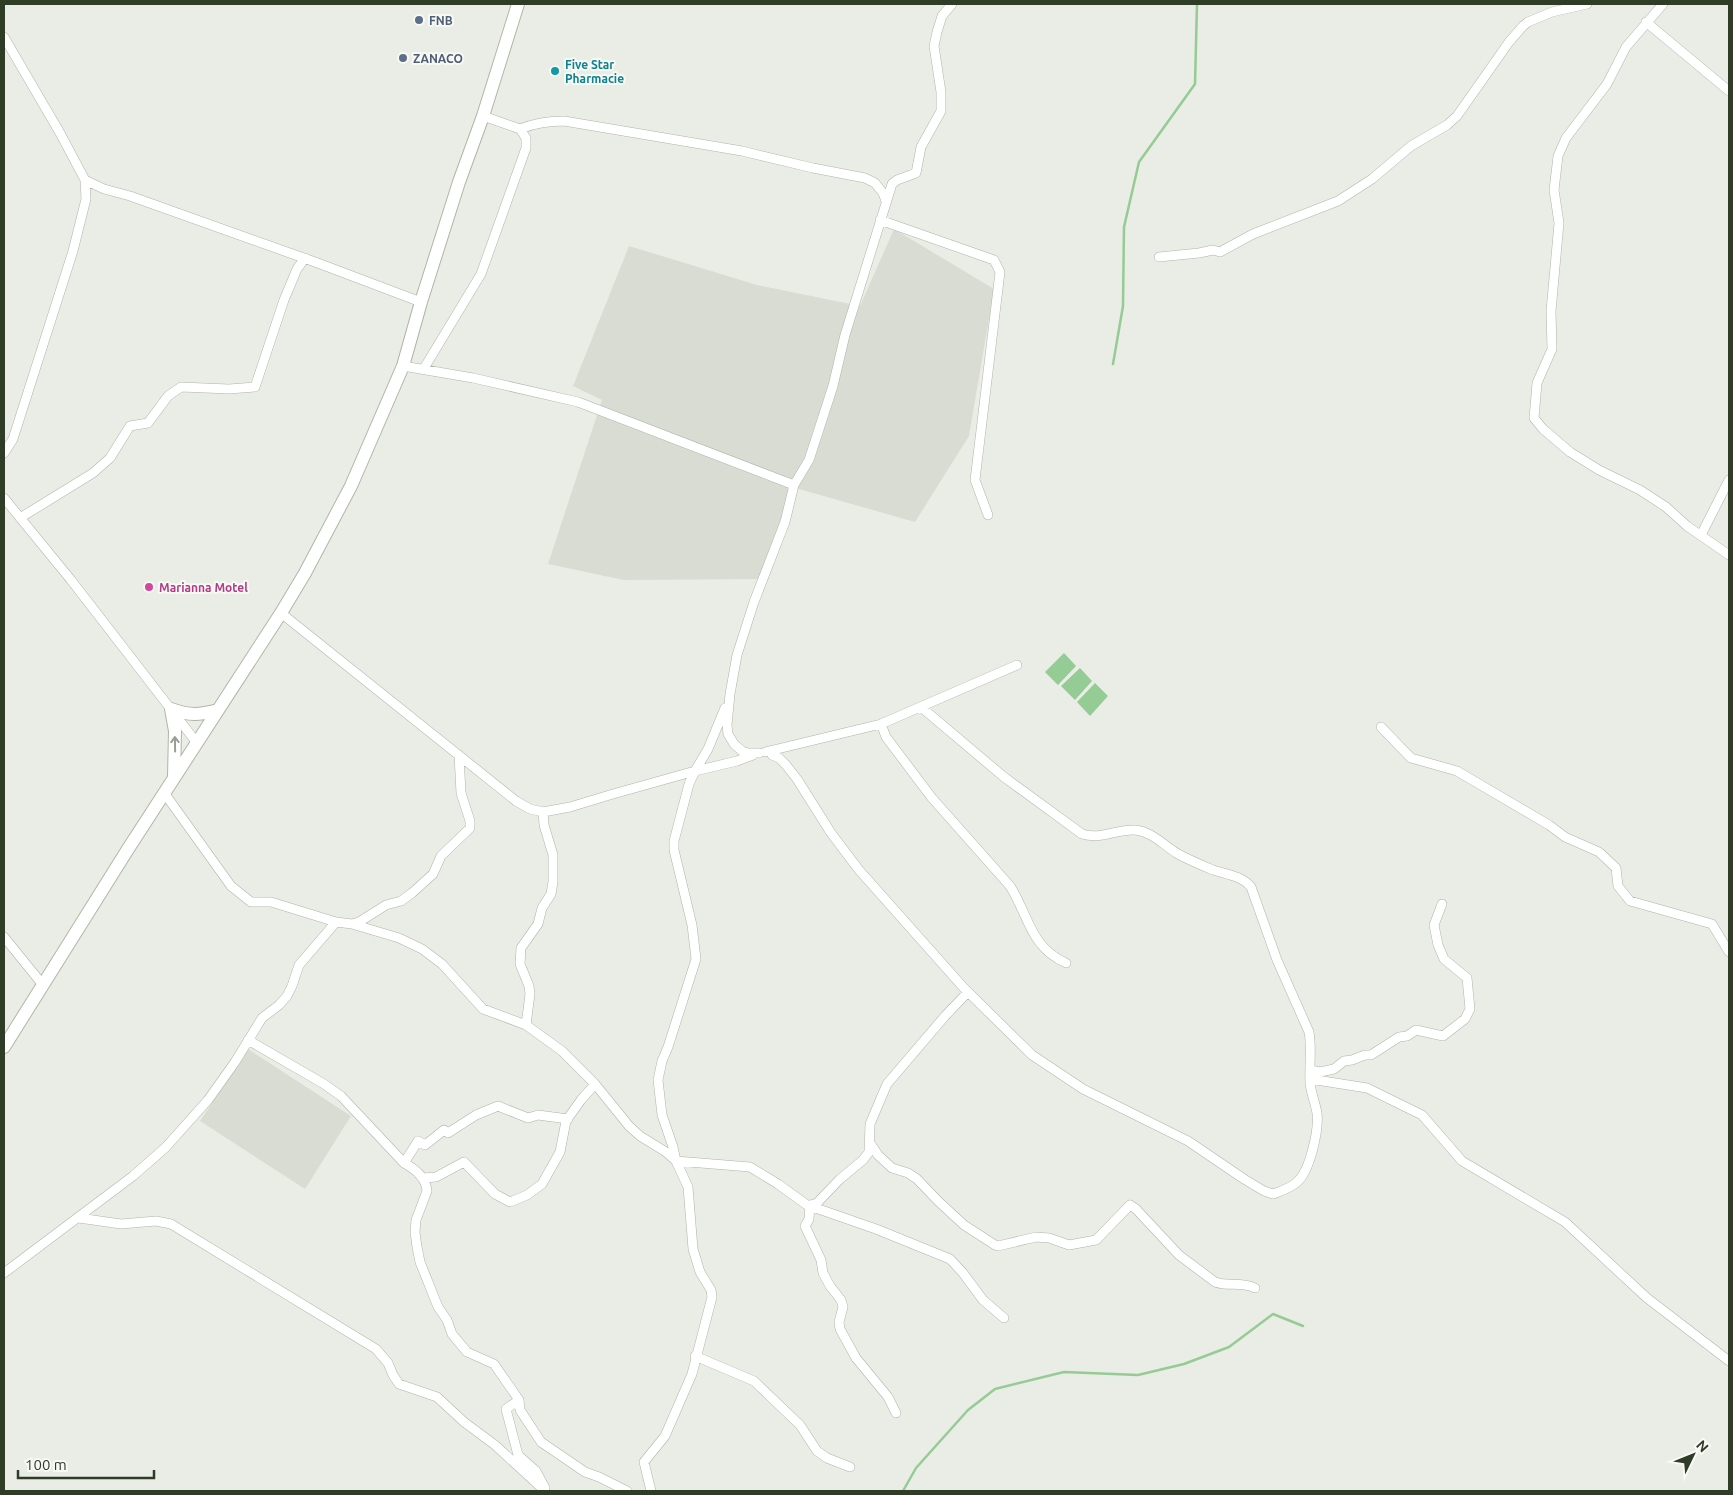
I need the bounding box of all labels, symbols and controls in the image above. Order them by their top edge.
marker: FNB [413,14,425,26]
place label: FNB [429,14,453,27]
marker: ZANACO [397,52,409,64]
place label: ZANACO [413,52,463,65]
place label: Five Star Pharmacie [565,58,624,85]
marker: Five Star Pharmacie [549,65,561,77]
marker: Marianna Motel [143,581,155,593]
place label: Marianna Motel [159,581,248,594]
one-way arrow [170,737,180,753]
north arrow [1668,1430,1718,1480]
text: N [1693,1437,1712,1455]
scale bar [18,1448,154,1480]
text: 100 m [25,1456,67,1473]

